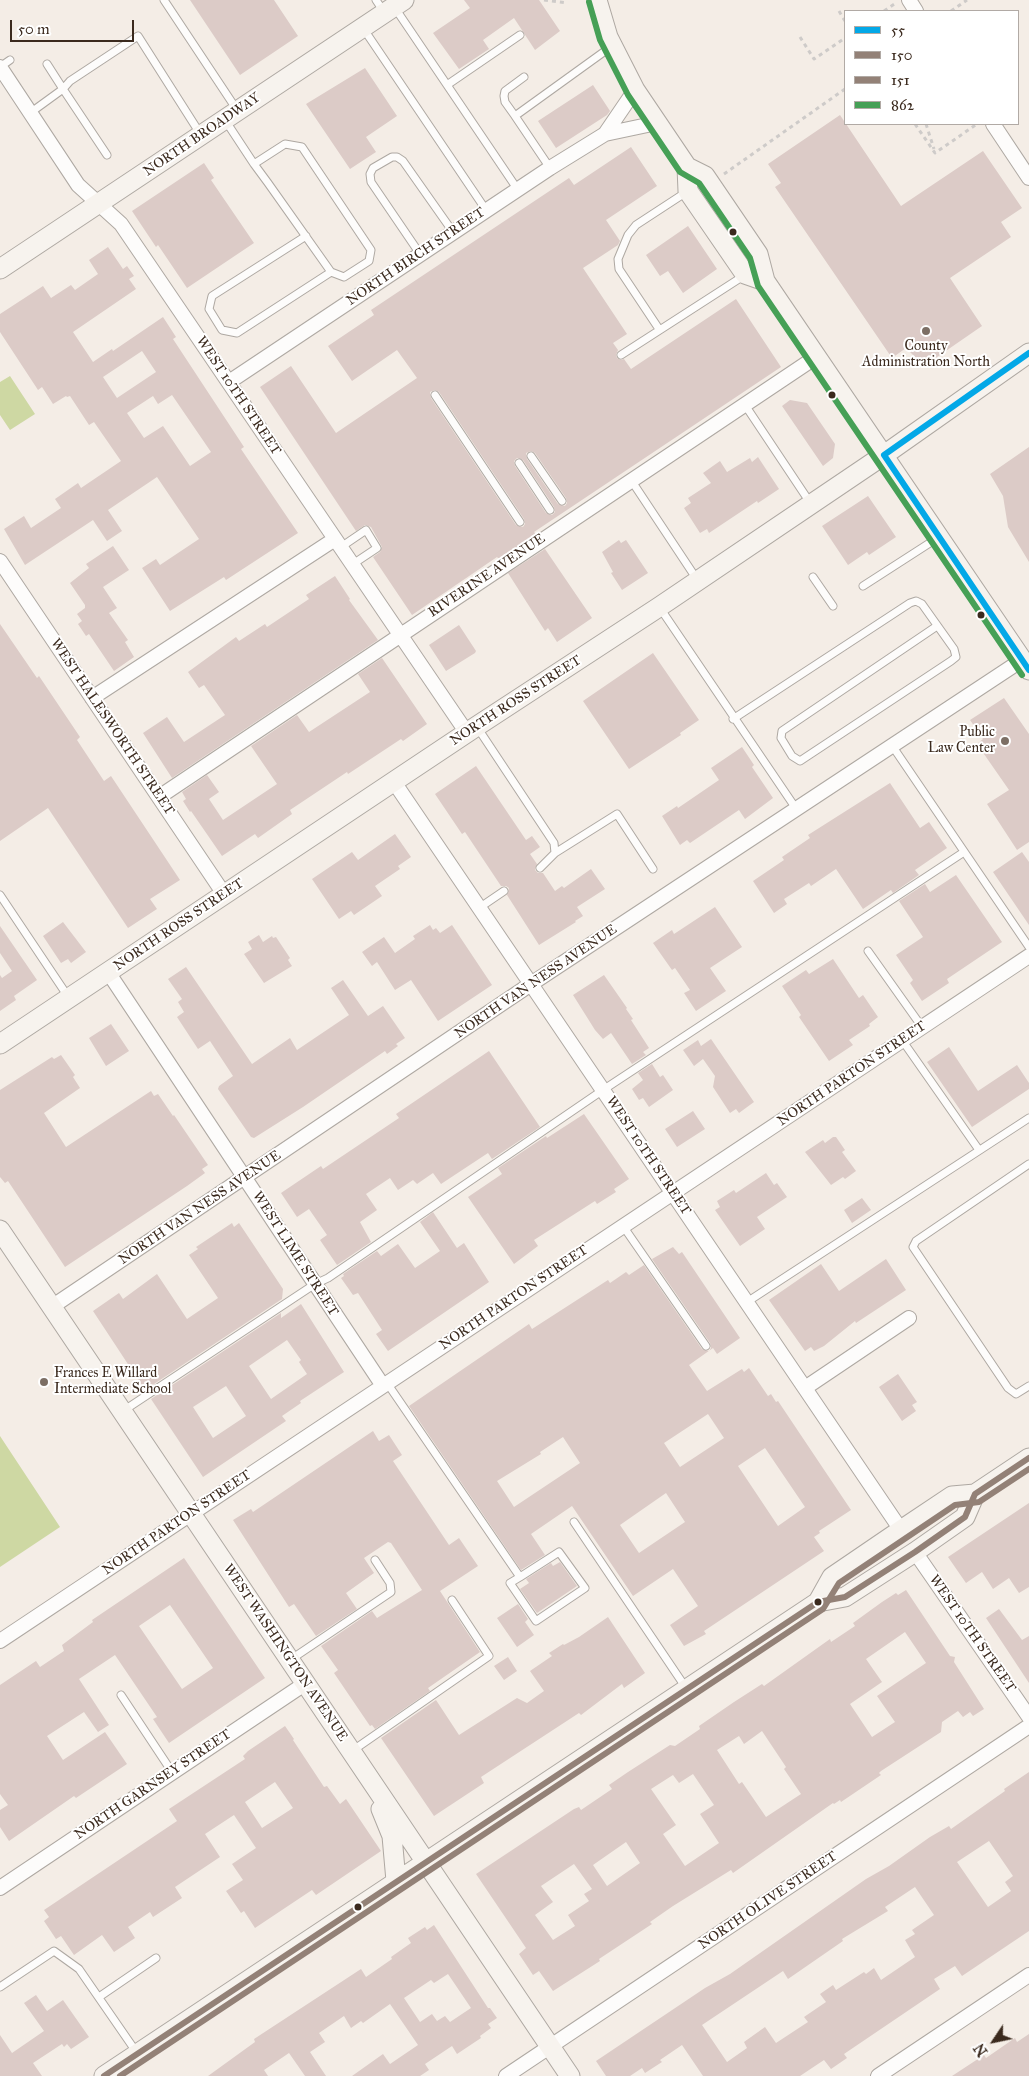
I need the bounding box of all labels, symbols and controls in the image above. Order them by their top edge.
scale bar [12,10,136,42]
legend [844,10,1019,125]
text: 50 m [18,20,50,38]
text: 55 [891,21,905,39]
text: 150 [891,46,913,64]
text: 151 [891,71,910,89]
street label: NORTH BROADWAY [141,90,263,180]
text: 862 [891,96,914,114]
street label: NORTH BIRCH STREET [344,204,488,310]
unlabelled marker [728,227,738,237]
marker: County Administration North [920,325,932,337]
street label: WEST 10TH STREET [192,333,284,459]
place label: County Administration North [862,339,990,372]
unlabelled marker [827,390,837,400]
street label: RIVERINE AVENUE [425,531,549,621]
unlabelled marker [976,610,986,620]
street label: WEST HALESWORTH STREET [47,636,177,818]
street label: NORTH ROSS STREET [447,652,585,750]
place label: Public Law Center [928,725,995,758]
marker: Public Law Center [999,735,1011,747]
street label: NORTH ROSS STREET [111,875,247,975]
street label: NORTH VAN NESS AVENUE [452,921,620,1043]
street label: NORTH PARTON STREET [775,1018,929,1130]
street label: WEST 10TH STREET [602,1093,694,1219]
street label: NORTH VAN NESS AVENUE [116,1147,284,1269]
street label: WEST LIME STREET [248,1189,342,1319]
street label: NORTH PARTON STREET [437,1242,591,1354]
place label: Frances E Willard Intermediate School [54,1366,171,1398]
marker: Frances E Willard Intermediate School [38,1376,50,1388]
street label: NORTH PARTON STREET [100,1467,254,1579]
street label: WEST WASHINGTON AVENUE [219,1561,351,1745]
street label: WEST 10TH STREET [925,1572,1019,1696]
unlabelled marker [813,1597,823,1607]
street label: NORTH GARNSEY STREET [72,1726,234,1844]
street label: NORTH OLIVE STREET [696,1848,840,1954]
unlabelled marker [353,1902,363,1912]
north arrow [969,2016,1019,2066]
text: N [971,2040,992,2059]

